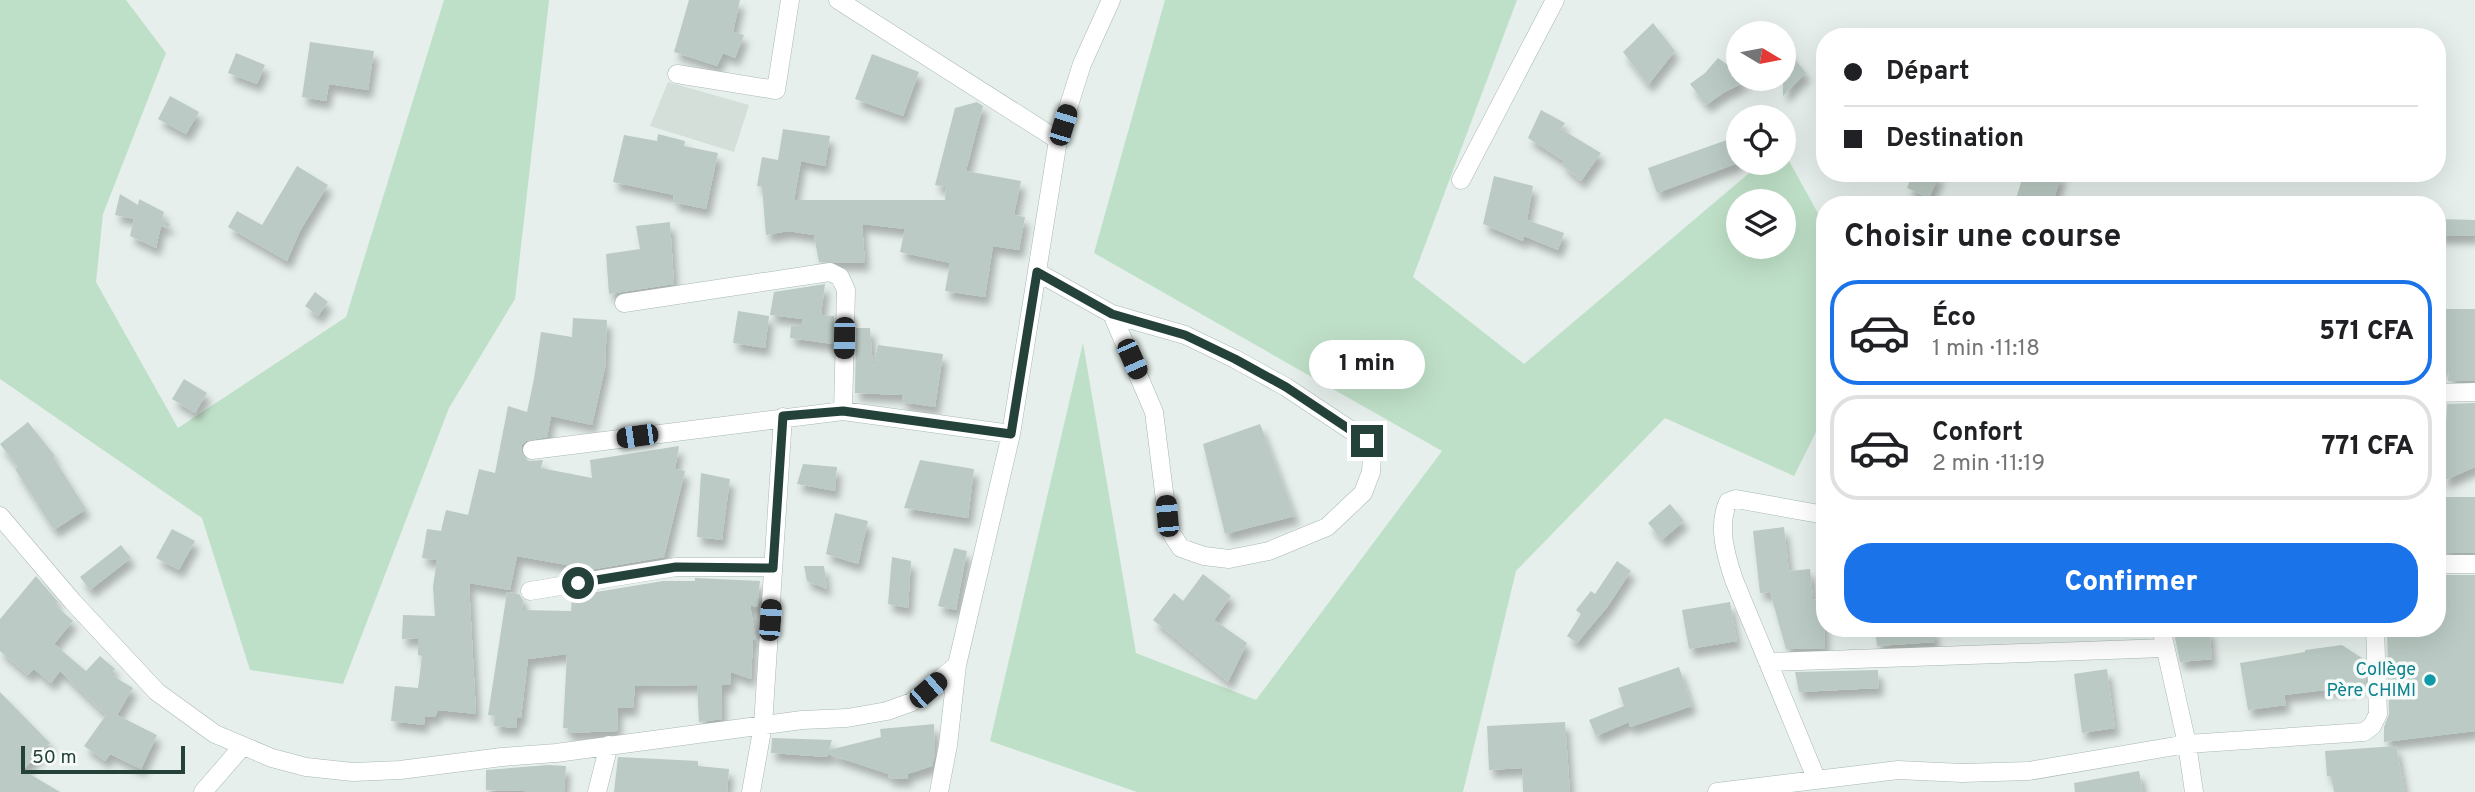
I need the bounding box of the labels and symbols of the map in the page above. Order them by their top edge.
north arrow [1726,21,1796,91]
car [1047,102,1080,148]
car [834,317,855,359]
car [1114,336,1151,382]
callout: 1 min [1309,340,1425,388]
car [615,423,660,449]
route end [1351,425,1383,457]
car [1155,494,1180,538]
route start [562,567,594,599]
car [759,598,782,642]
place label: Collège Père CHIMI [2327,659,2416,703]
car [906,668,951,712]
marker: Collège Père CHIMI [2422,672,2438,688]
scale bar [21,743,186,775]

